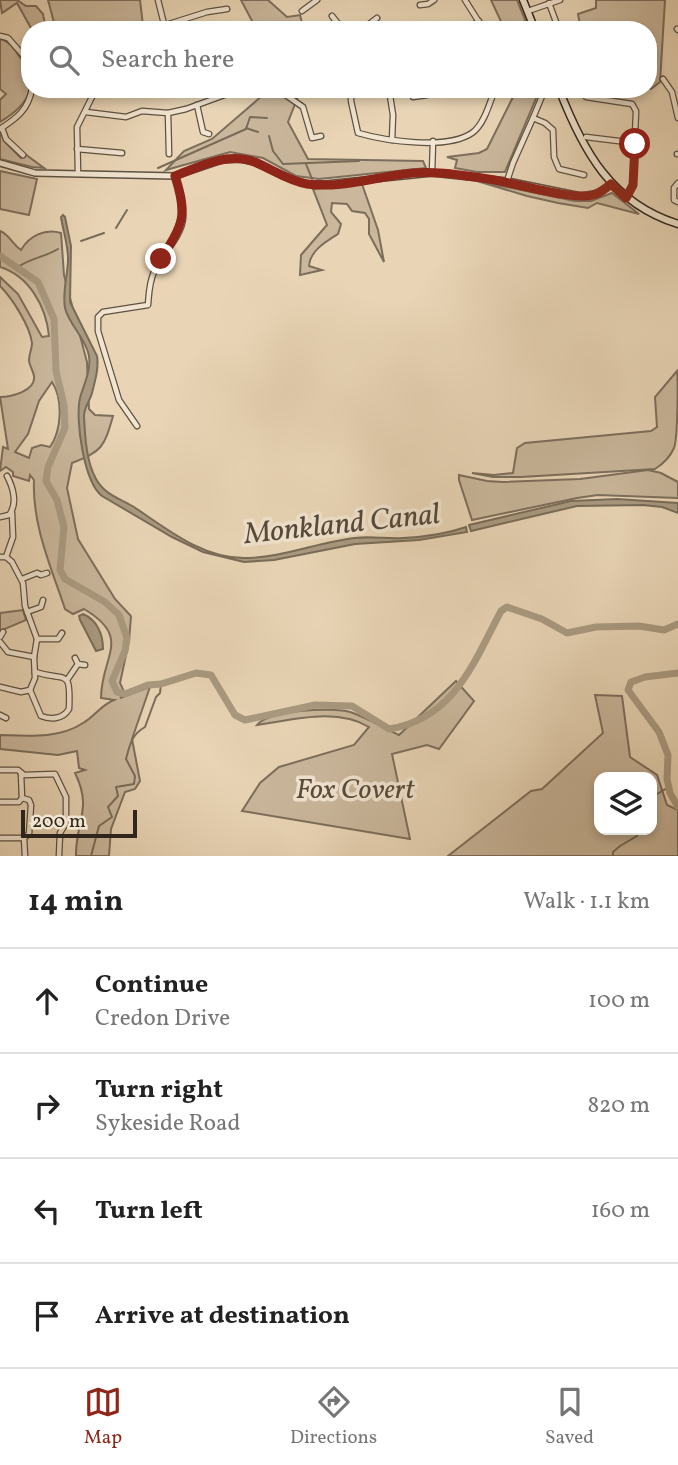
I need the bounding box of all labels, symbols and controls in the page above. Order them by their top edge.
search box [21,21,657,98]
icon: search [45,41,83,79]
text: Search here [101,42,234,78]
route start [619,128,650,159]
route end [145,243,176,274]
water label: Monkland Canal [241,494,443,556]
park label: Fox Covert [296,771,415,810]
map controls [594,772,657,835]
button: layers [594,772,657,835]
scale bar [21,807,136,839]
text: 200 m [32,809,86,835]
text: 14 min [28,881,124,923]
text: Walk · 1.1 km [523,886,650,918]
text: Continue [95,967,208,1003]
icon: ahead [28,982,66,1020]
text: 100 m [588,985,650,1017]
text: Credon Drive [95,1003,230,1035]
text: Turn right [95,1072,223,1108]
icon: right [28,1087,66,1125]
text: 820 m [587,1090,650,1122]
text: Sykeside Road [95,1108,240,1140]
icon: left [28,1192,66,1230]
text: Turn left [95,1193,203,1229]
text: 160 m [591,1195,650,1227]
icon: arrive [28,1297,66,1335]
text: Arrive at destination [95,1298,350,1334]
tab: Map [84,1383,122,1451]
tab: Directions [290,1383,377,1451]
tab: Saved [545,1383,594,1451]

